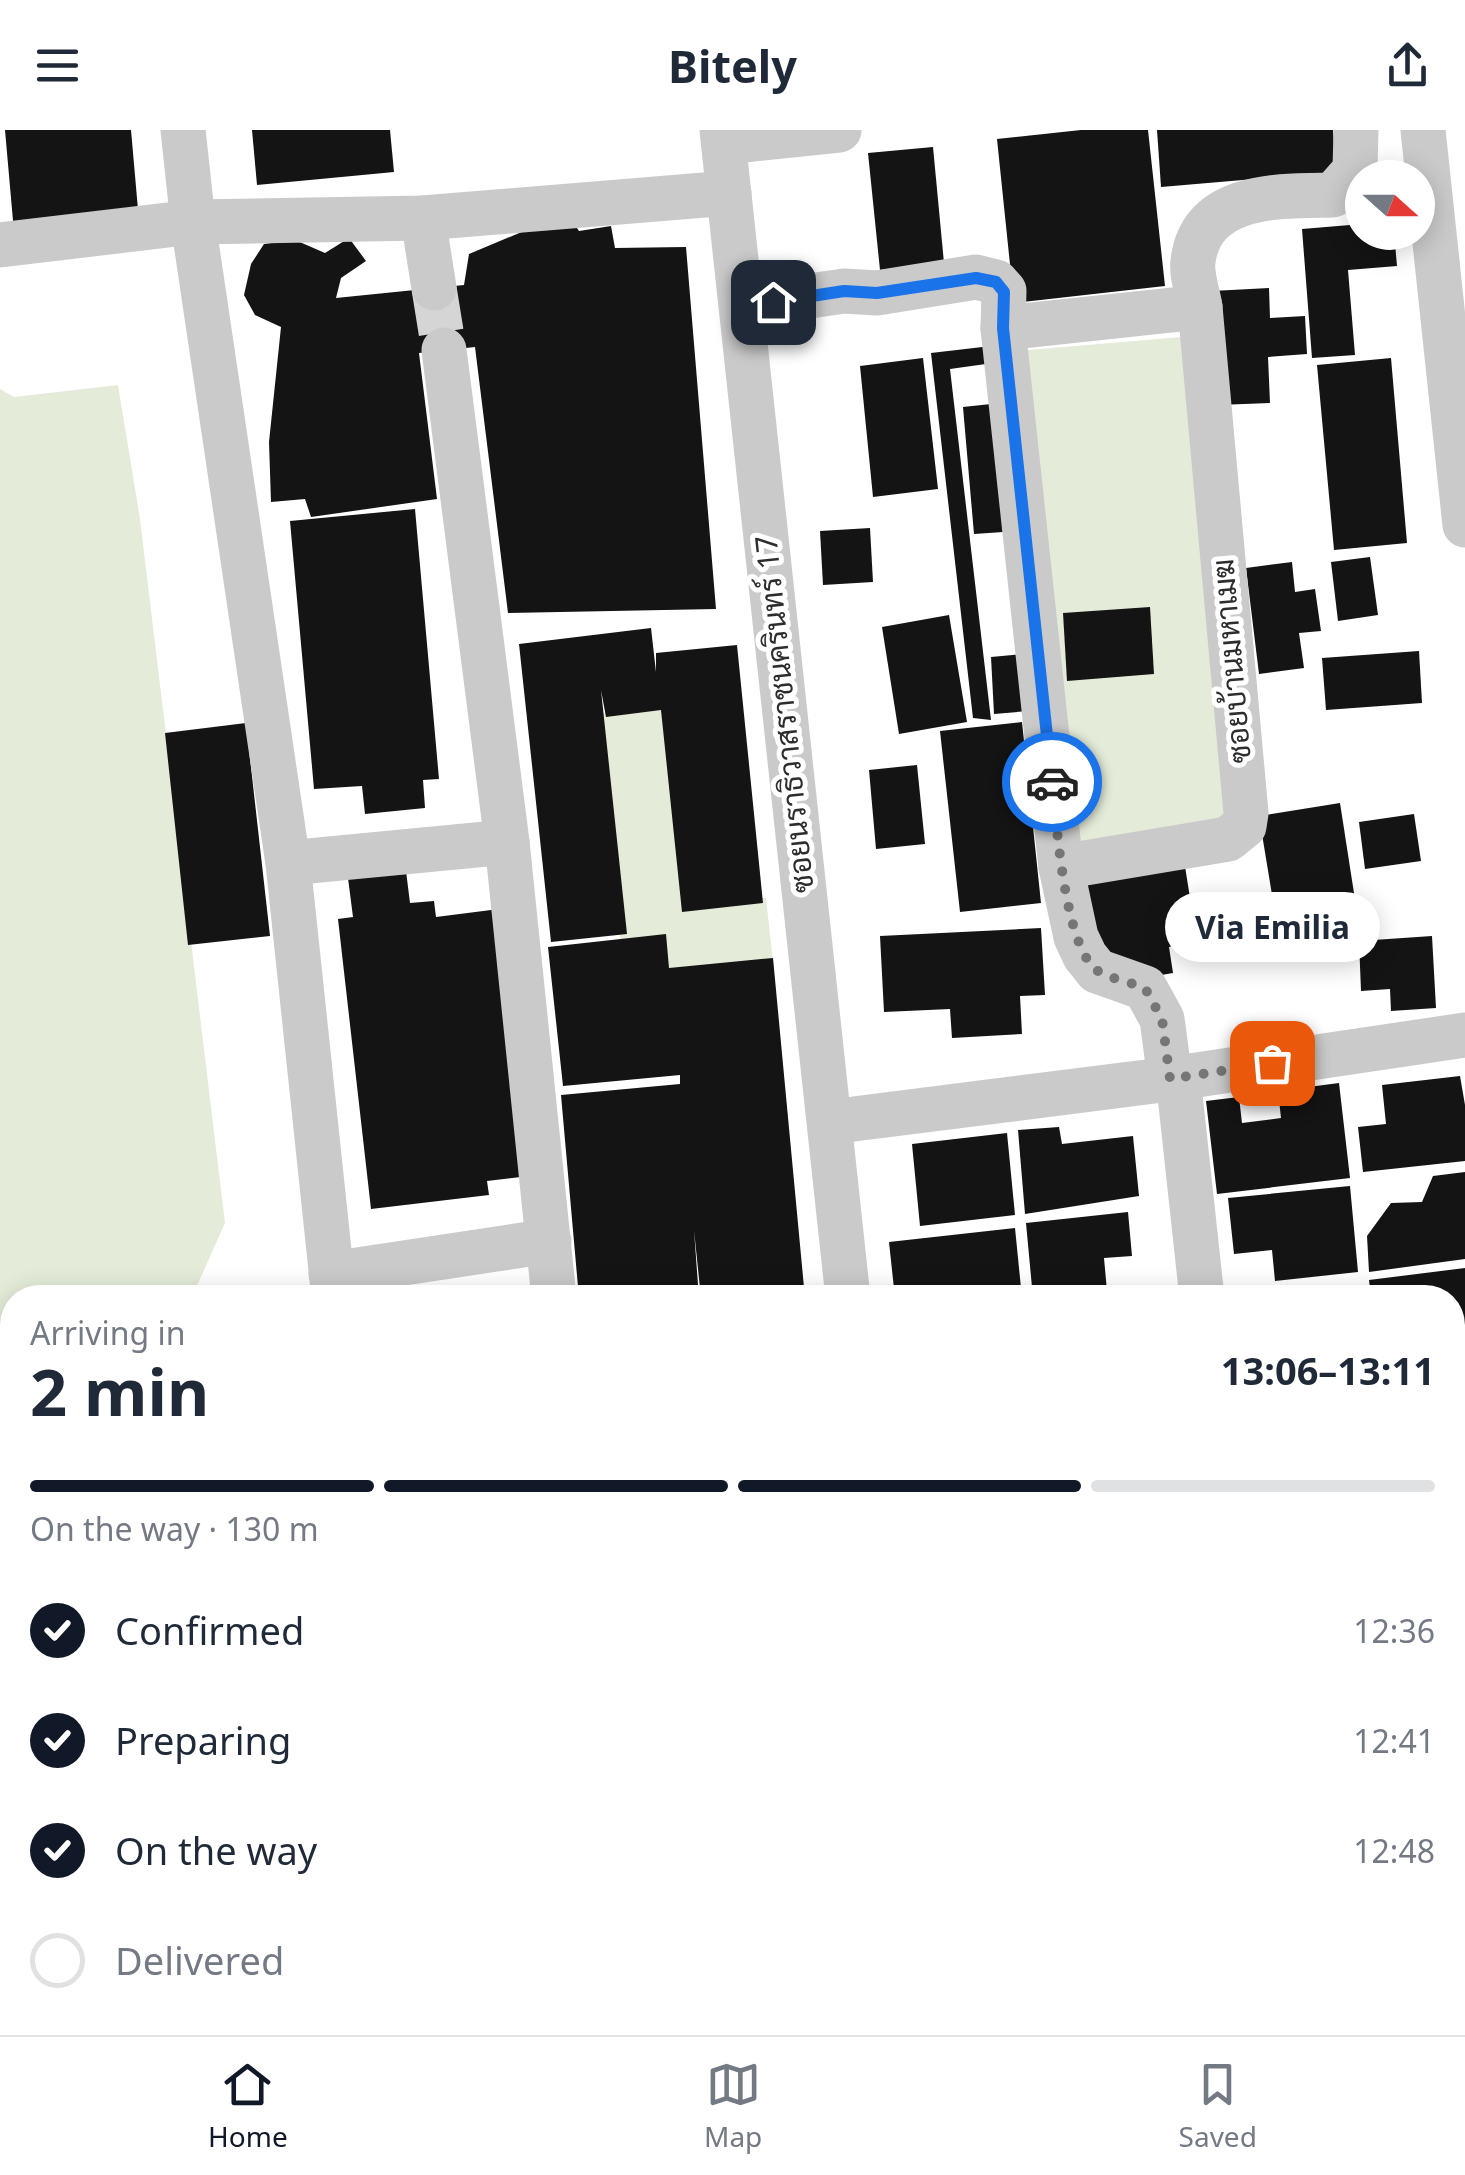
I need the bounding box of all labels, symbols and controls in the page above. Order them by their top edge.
text: Bitely [668,35,797,96]
icon: menu [30,38,85,93]
icon: share [1380,38,1435,93]
north arrow [1345,160,1435,250]
map controls [1345,160,1435,250]
pin [731,260,816,345]
icon: home [746,275,801,330]
street label: ซอยนราธิวาสราชนครินทร์ 17 [744,533,823,895]
street label: ซอยบ้านมหาเมฆ [1201,557,1260,765]
courier [1002,732,1102,832]
icon: car [1025,755,1080,810]
callout: Via Emilia [1164,893,1380,963]
text: Via Emilia [1195,905,1350,948]
pin [1230,1021,1315,1106]
icon: bag [1245,1036,1300,1091]
text: Arriving in [30,1311,185,1354]
text: 13:06–13:11 [1221,1344,1435,1396]
text: 2 min [30,1347,209,1435]
text: On the way · 130 m [30,1507,319,1550]
icon: check [30,1603,85,1658]
text: Confirmed [115,1604,304,1656]
text: 12:36 [1353,1609,1435,1652]
icon: check [30,1713,85,1768]
text: Preparing [115,1714,291,1766]
text: 12:41 [1353,1719,1435,1762]
icon: check [30,1823,85,1878]
text: On the way [115,1824,317,1876]
text: 12:48 [1353,1829,1435,1872]
text: Delivered [115,1934,284,1986]
tab: Home [208,2057,288,2155]
tab: Map [704,2057,762,2155]
tab: Saved [1179,2057,1257,2155]

